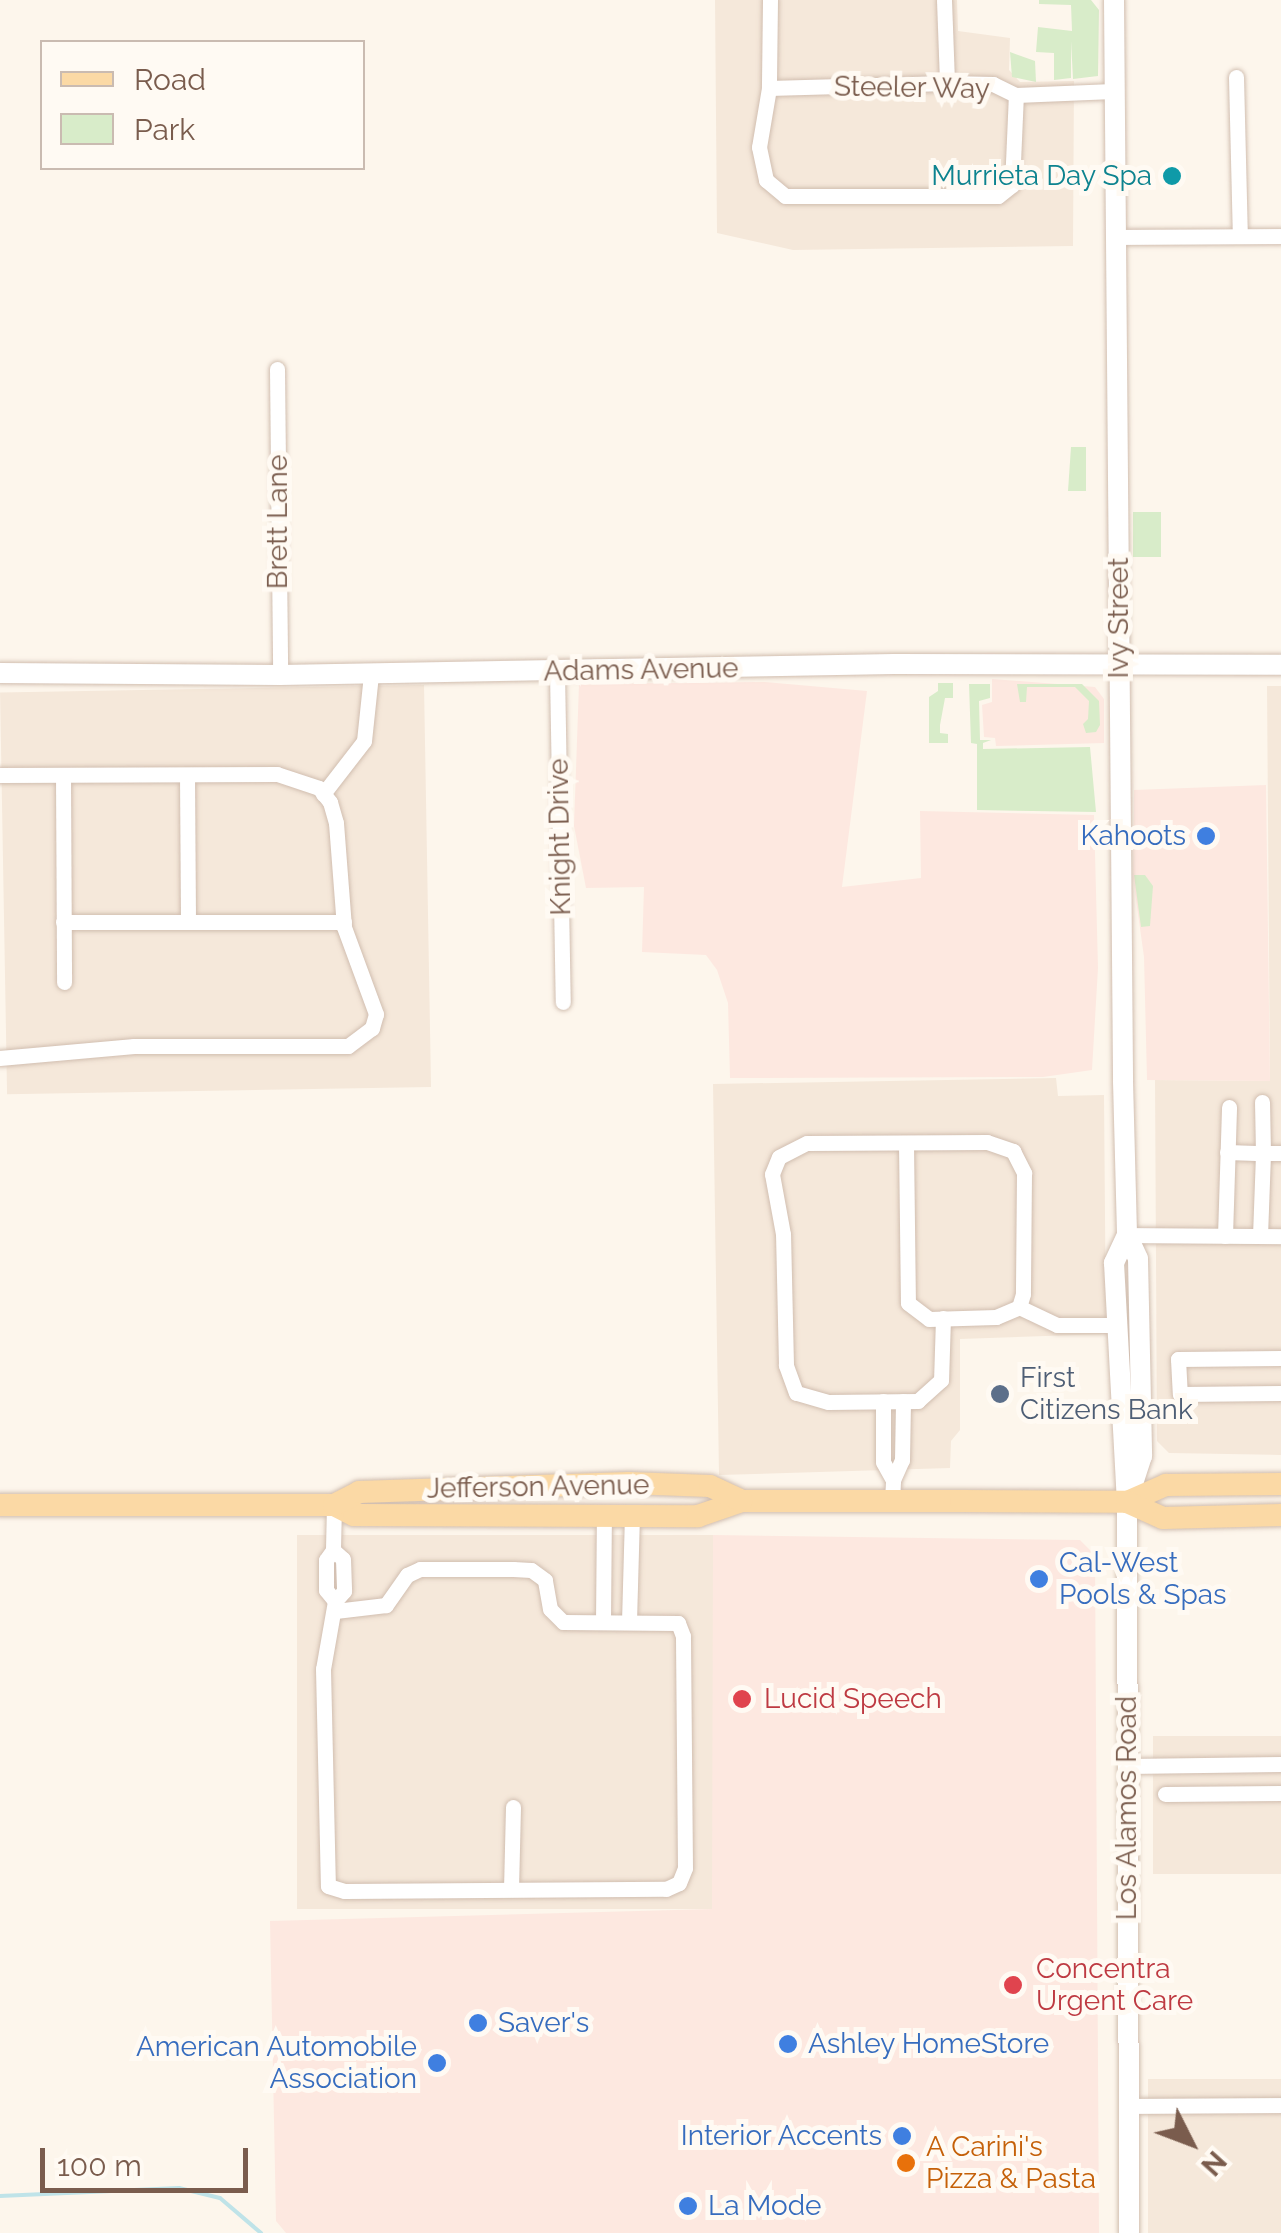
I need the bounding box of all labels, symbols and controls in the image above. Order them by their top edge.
legend [40,40,365,170]
text: Road [134,62,206,97]
street label: Steeler Way [833,70,991,106]
text: Park [134,112,195,147]
place label: Murrieta Day Spa [930,159,1152,193]
marker: Murrieta Day Spa [1161,165,1183,187]
street label: Brett Lane [261,455,295,589]
street label: Ivy Street [1102,557,1136,679]
street label: Adams Avenue [543,651,739,689]
street label: Knight Drive [542,758,578,916]
place label: Kahoots [1080,819,1186,853]
marker: Kahoots [1195,825,1217,847]
place label: First Citizens Bank [1020,1361,1193,1427]
marker: First Citizens Bank [989,1383,1011,1405]
street label: Jefferson Avenue [426,1468,650,1506]
place label: Cal-West Pools & Spas [1059,1546,1227,1612]
marker: Cal-West Pools & Spas [1028,1568,1050,1590]
place label: Lucid Speech [764,1682,942,1716]
marker: Lucid Speech [729,1686,755,1712]
street label: Los Alamos Road [1110,1695,1144,1921]
place label: Concentra Urgent Care [1036,1952,1193,2018]
marker: Concentra Urgent Care [1000,1972,1026,1998]
place label: Saver's [498,2006,589,2040]
marker: Saver's [467,2012,489,2034]
place label: Ashley HomeStore [808,2027,1050,2061]
place label: American Automobile Association [135,2030,417,2096]
marker: Ashley HomeStore [777,2033,799,2055]
marker: American Automobile Association [426,2052,448,2074]
north arrow [1141,2093,1241,2193]
place label: Interior Accents [679,2119,882,2153]
marker: Interior Accents [891,2125,913,2147]
scale bar [45,2128,252,2190]
place label: A Carini's Pizza & Pasta [926,2130,1096,2196]
text: N [1194,2144,1233,2182]
text: 100 m [57,2148,142,2183]
marker: A Carini's Pizza & Pasta [895,2152,917,2174]
place label: La Mode [708,2189,822,2223]
marker: La Mode [677,2195,699,2217]

